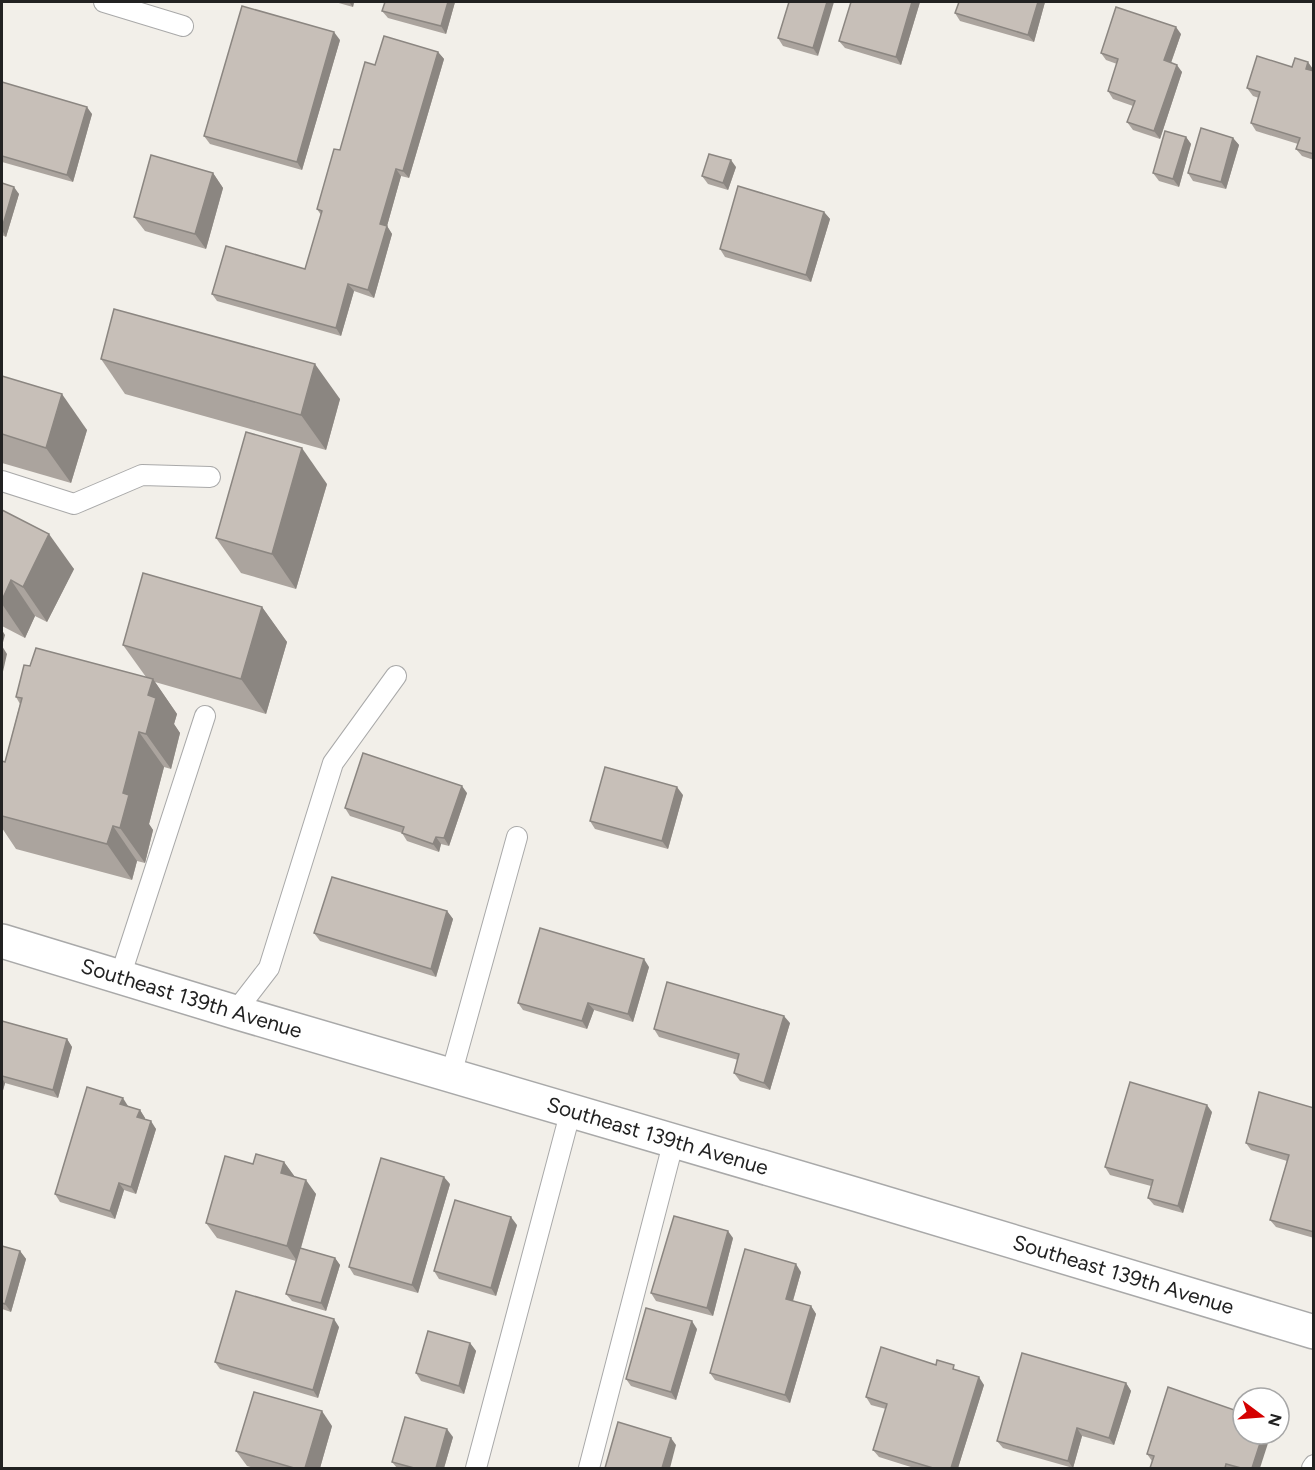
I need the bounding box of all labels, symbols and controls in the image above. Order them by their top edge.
street label: Southeast 139th Avenue [78,953,305,1043]
street label: Southeast 139th Avenue [544,1091,771,1180]
street label: Southeast 139th Avenue [1010,1229,1237,1319]
north arrow [1231,1386,1291,1446]
text: N [1264,1411,1286,1429]

